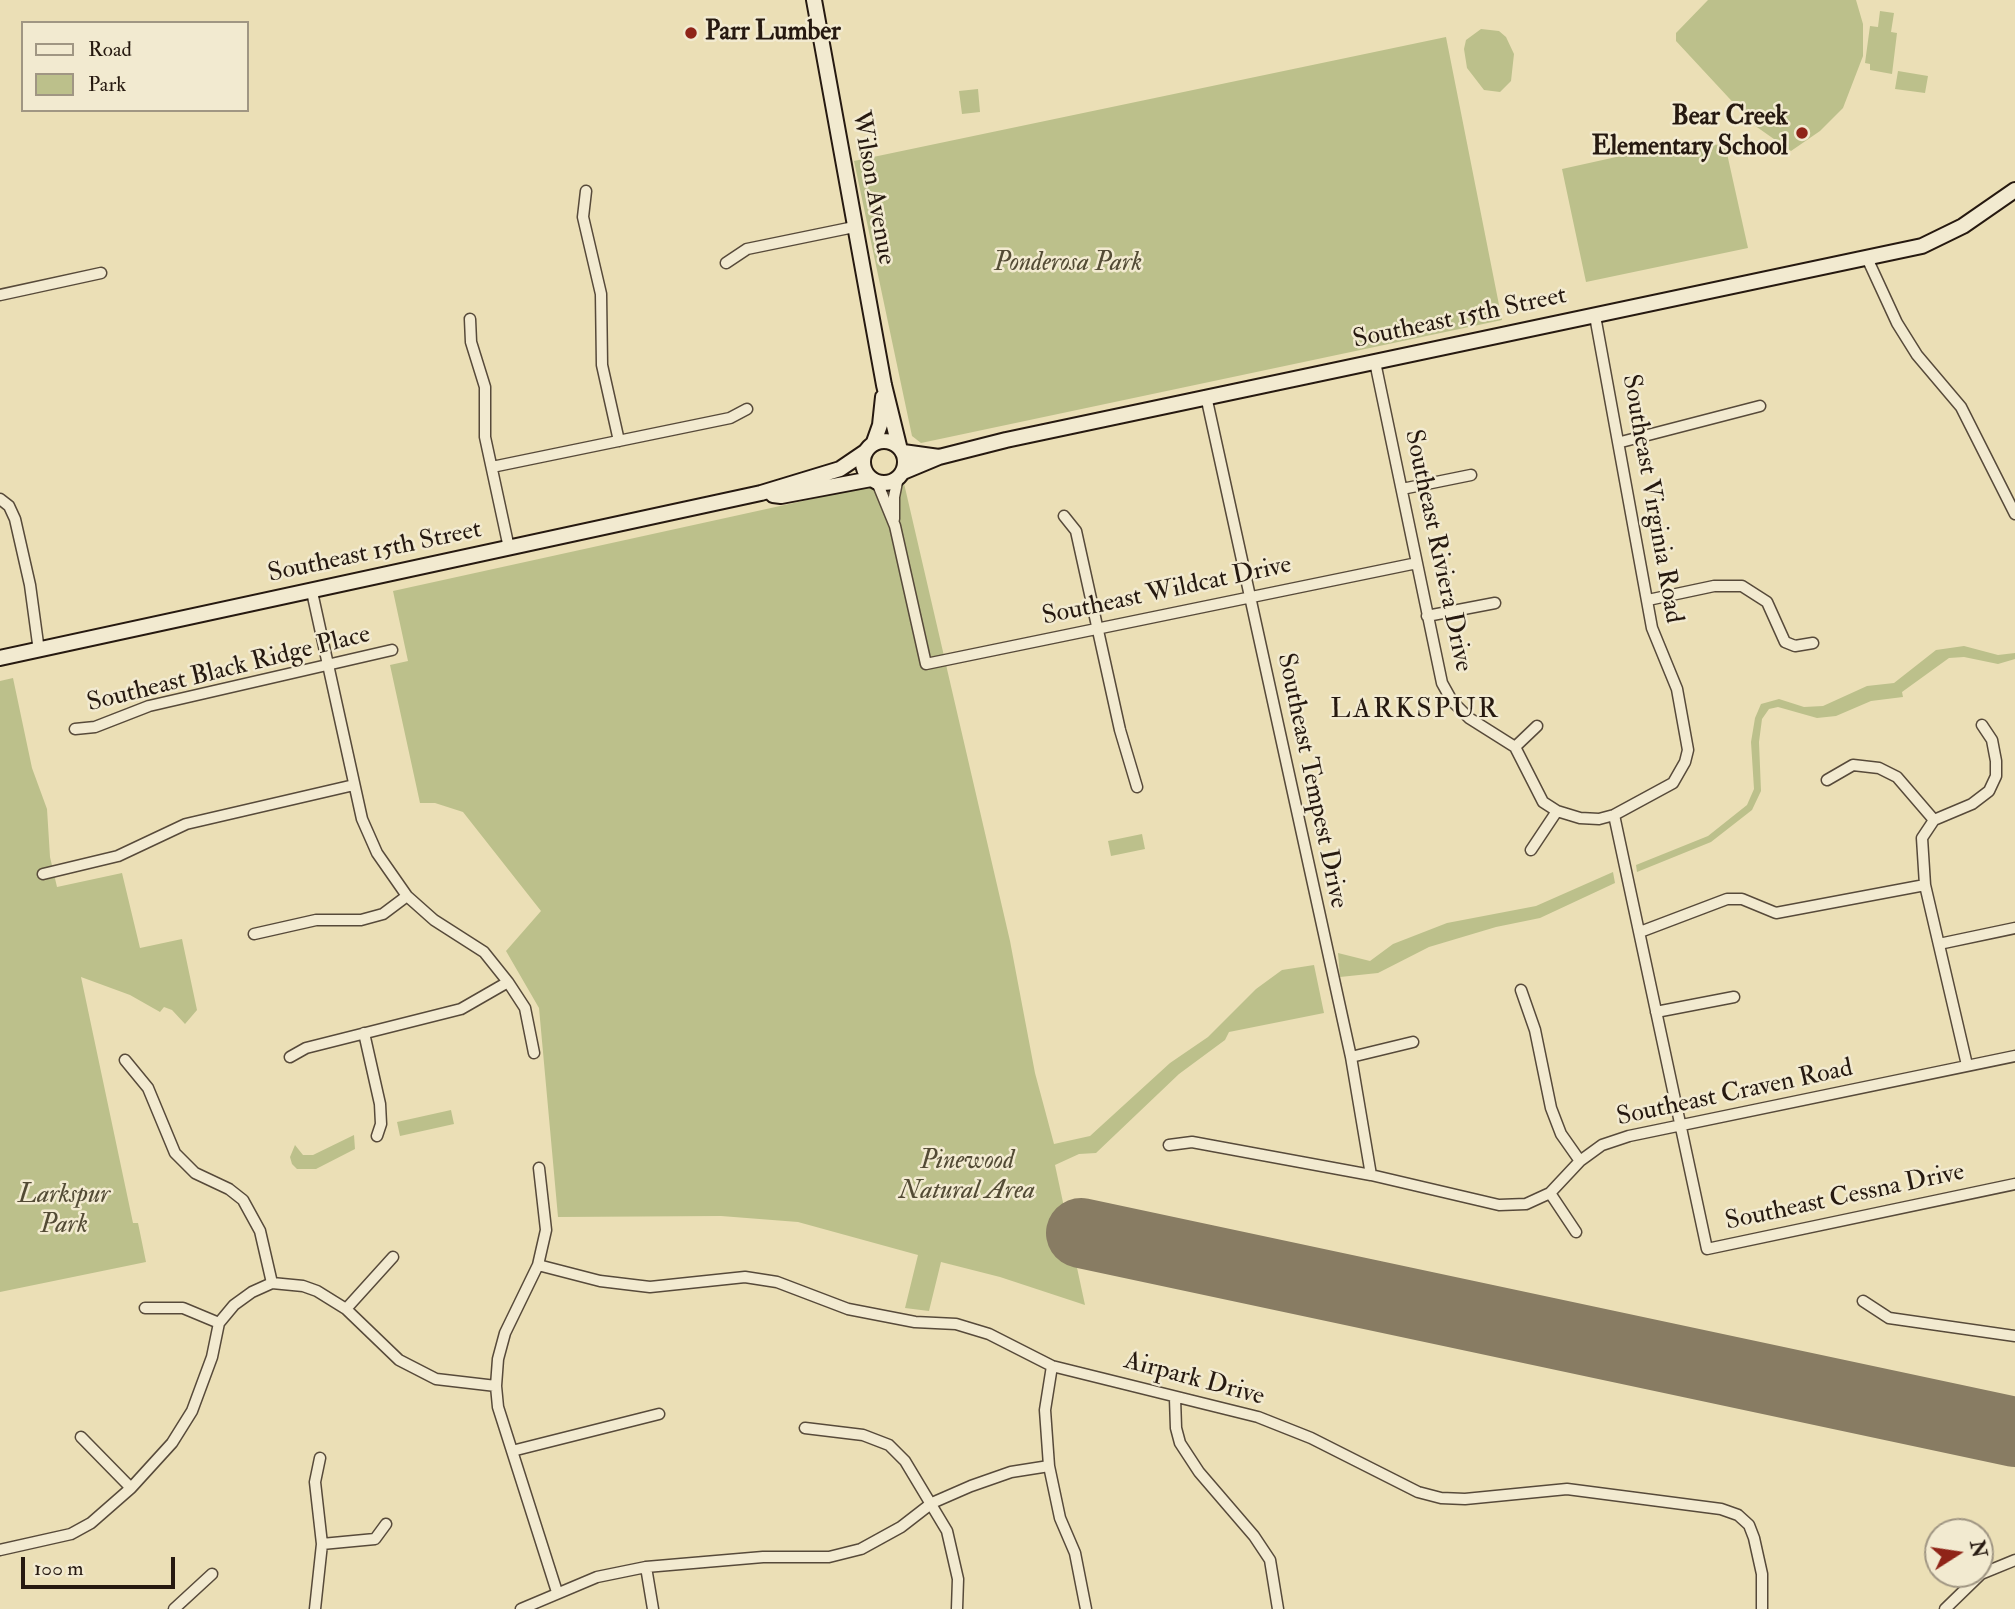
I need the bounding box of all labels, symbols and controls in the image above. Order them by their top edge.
place label: Parr Lumber [705,17,841,49]
legend [21,21,248,112]
marker: Parr Lumber [683,25,699,41]
text: Road [88,36,132,63]
text: Park [88,71,126,98]
place label: Bear Creek Elementary School [1592,102,1788,164]
street label: Wilson Avenue [843,109,901,267]
marker: Bear Creek Elementary School [1794,125,1810,141]
park label: Ponderosa Park [994,248,1142,280]
street label: Southeast 15th Street [1350,281,1570,357]
street label: Southeast Virginia Road [1614,372,1688,626]
street label: Southeast Riviera Drive [1396,427,1478,675]
street label: Southeast 15th Street [265,515,485,591]
street label: Southeast Wildcat Drive [1039,550,1295,634]
street label: Southeast Black Ridge Place [84,620,374,720]
street label: Southeast Tempest Drive [1269,651,1353,911]
district label: LARKSPUR [1331,694,1499,728]
street label: Southeast Craven Road [1614,1054,1856,1134]
park label: Pinewood Natural Area [899,1146,1035,1208]
street label: Southeast Cessna Drive [1723,1157,1967,1239]
park label: Larkspur Park [18,1180,110,1242]
street label: Airpark Drive [1120,1346,1268,1414]
north arrow [1924,1518,1994,1588]
text: N [1964,1538,1991,1560]
scale bar [24,1542,178,1586]
text: 100 m [34,1555,84,1582]

